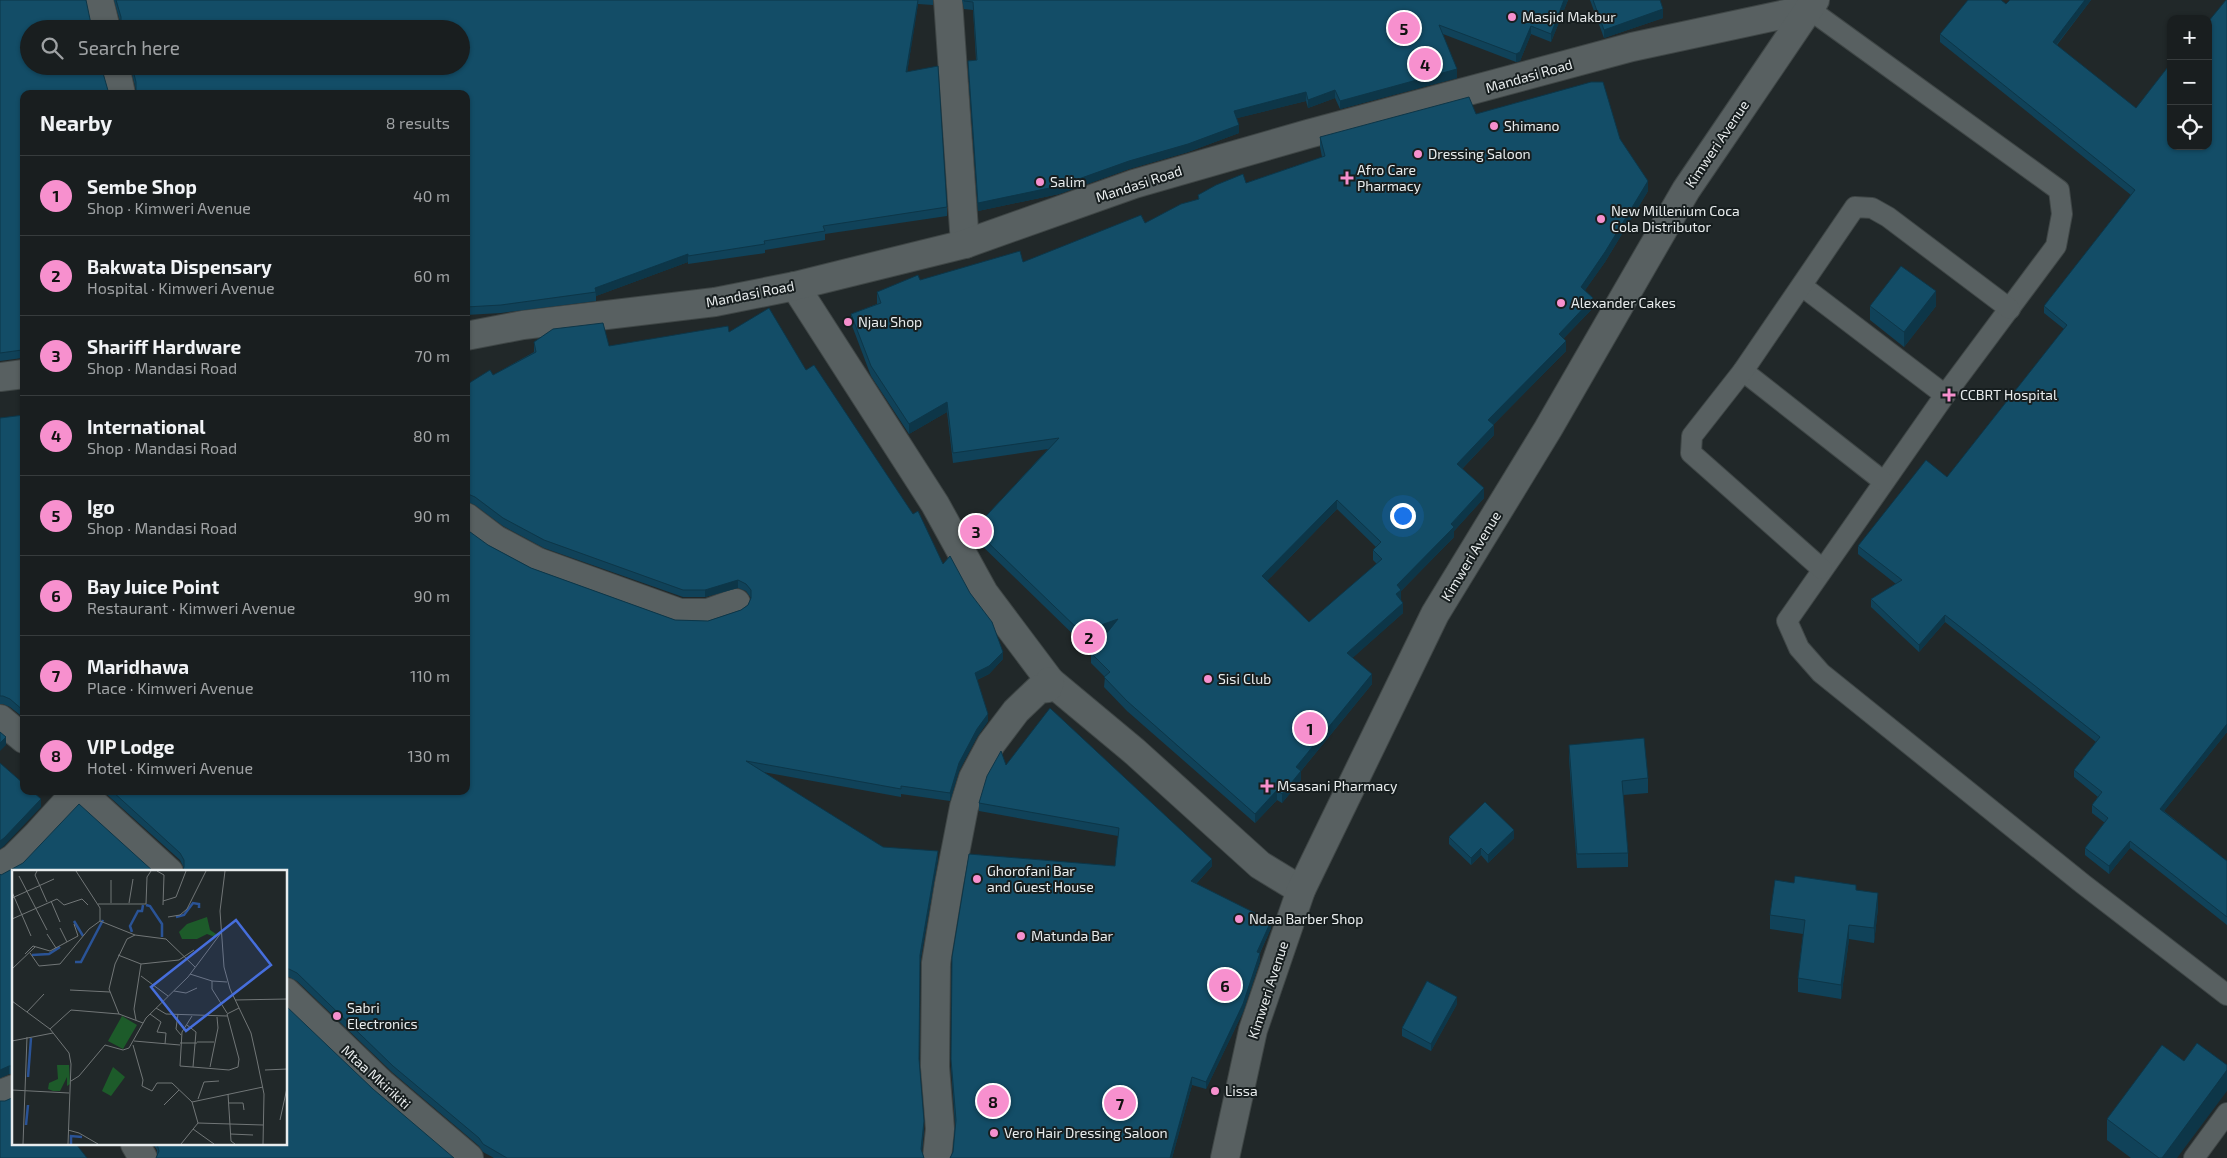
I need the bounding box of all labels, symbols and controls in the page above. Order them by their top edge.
place label: Masjid Makbur [1522,8,1616,25]
pin: 5 [1388,9,1420,47]
marker: Masjid Makbur [1506,11,1518,23]
map controls [2167,15,2212,150]
button: + [2167,15,2212,60]
search box [20,20,470,75]
icon: search [38,34,66,62]
text: Search here [78,36,180,59]
pin: 4 [1409,45,1441,83]
street label: Mandasi Road [1483,55,1574,96]
button: − [2167,60,2212,105]
street label: Kimweri Avenue [1681,97,1752,191]
button: locate [2167,105,2212,150]
text: Nearby [40,110,112,135]
text: 8 results [386,113,450,132]
place label: Shimano [1504,117,1560,134]
marker: Shimano [1488,120,1500,132]
place label: Dressing Saloon [1428,145,1531,162]
marker: Dressing Saloon [1412,148,1424,160]
place label: Afro Care Pharmacy [1357,161,1421,194]
street label: Mandasi Road [1094,162,1184,205]
marker: Afro Care Pharmacy [1341,172,1353,184]
place label: Salim [1050,173,1085,190]
text: Sembe Shop [87,175,197,198]
marker: Salim [1034,176,1046,188]
text: 1 [53,186,59,205]
text: 40 m [413,186,450,205]
text: Shop · Kimweri Avenue [87,198,251,217]
place label: New Millenium Coca Cola Distributor [1611,202,1740,235]
marker: New Millenium Coca Cola Distributor [1595,213,1607,225]
text: Bakwata Dispensary [87,255,272,278]
text: 2 [51,266,61,285]
text: 60 m [414,266,450,285]
street label: Mandasi Road [704,277,796,310]
text: Hospital · Kimweri Avenue [87,278,275,297]
place label: Alexander Cakes [1571,294,1676,311]
marker: Alexander Cakes [1555,297,1567,309]
place label: Njau Shop [858,313,922,330]
marker: Njau Shop [842,316,854,328]
text: Shariff Hardware [87,335,241,358]
text: 3 [51,346,61,365]
text: 70 m [415,346,450,365]
text: Shop · Mandasi Road [87,358,237,377]
place label: CCBRT Hospital [1960,386,2058,403]
marker: CCBRT Hospital [1942,388,1956,402]
text: International [87,415,206,438]
text: 4 [51,426,61,445]
text: 80 m [413,426,450,445]
text: Shop · Mandasi Road [87,438,237,457]
text: Igo [87,495,115,518]
your location [1390,503,1416,529]
text: 5 [52,506,60,525]
text: 90 m [414,506,450,525]
street label: Kimweri Avenue [1437,508,1504,604]
pin: 3 [960,512,992,550]
text: Shop · Mandasi Road [87,518,237,537]
text: Bay Juice Point [87,575,219,598]
text: 6 [51,586,61,605]
text: 90 m [414,586,450,605]
text: Restaurant · Kimweri Avenue [87,598,295,617]
pin: 2 [1073,618,1105,656]
text: Maridhawa [87,655,189,678]
text: 7 [52,666,60,685]
text: 110 m [410,666,450,685]
place label: Sisi Club [1218,670,1271,687]
marker: Sisi Club [1202,673,1214,685]
text: Place · Kimweri Avenue [87,678,254,697]
pin: 1 [1294,709,1326,747]
text: VIP Lodge [87,735,175,758]
text: 8 [51,746,61,765]
text: 130 m [408,746,450,765]
text: Hotel · Kimweri Avenue [87,758,253,777]
place label: Msasani Pharmacy [1277,777,1398,794]
marker: Msasani Pharmacy [1261,780,1273,792]
place label: Ghorofani Bar and Guest House [987,862,1094,895]
inset map [12,870,288,1146]
marker: Ghorofani Bar and Guest House [971,873,983,885]
place label: Ndaa Barber Shop [1249,910,1363,927]
marker: Ndaa Barber Shop [1233,913,1245,925]
place label: Matunda Bar [1031,927,1114,944]
marker: Matunda Bar [1015,930,1027,942]
street label: Kimweri Avenue [1244,939,1291,1041]
pin: 6 [1209,966,1241,1004]
place label: Sabri Electronics [347,999,418,1032]
marker: Sabri Electronics [331,1010,343,1022]
street label: Mtaa Mkirikiti [338,1041,415,1112]
pin: 8 [977,1082,1009,1120]
place label: Lissa [1225,1082,1258,1099]
pin: 7 [1104,1084,1136,1122]
marker: Lissa [1209,1085,1221,1097]
place label: Vero Hair Dressing Saloon [1004,1124,1168,1141]
marker: Vero Hair Dressing Saloon [988,1127,1000,1139]

